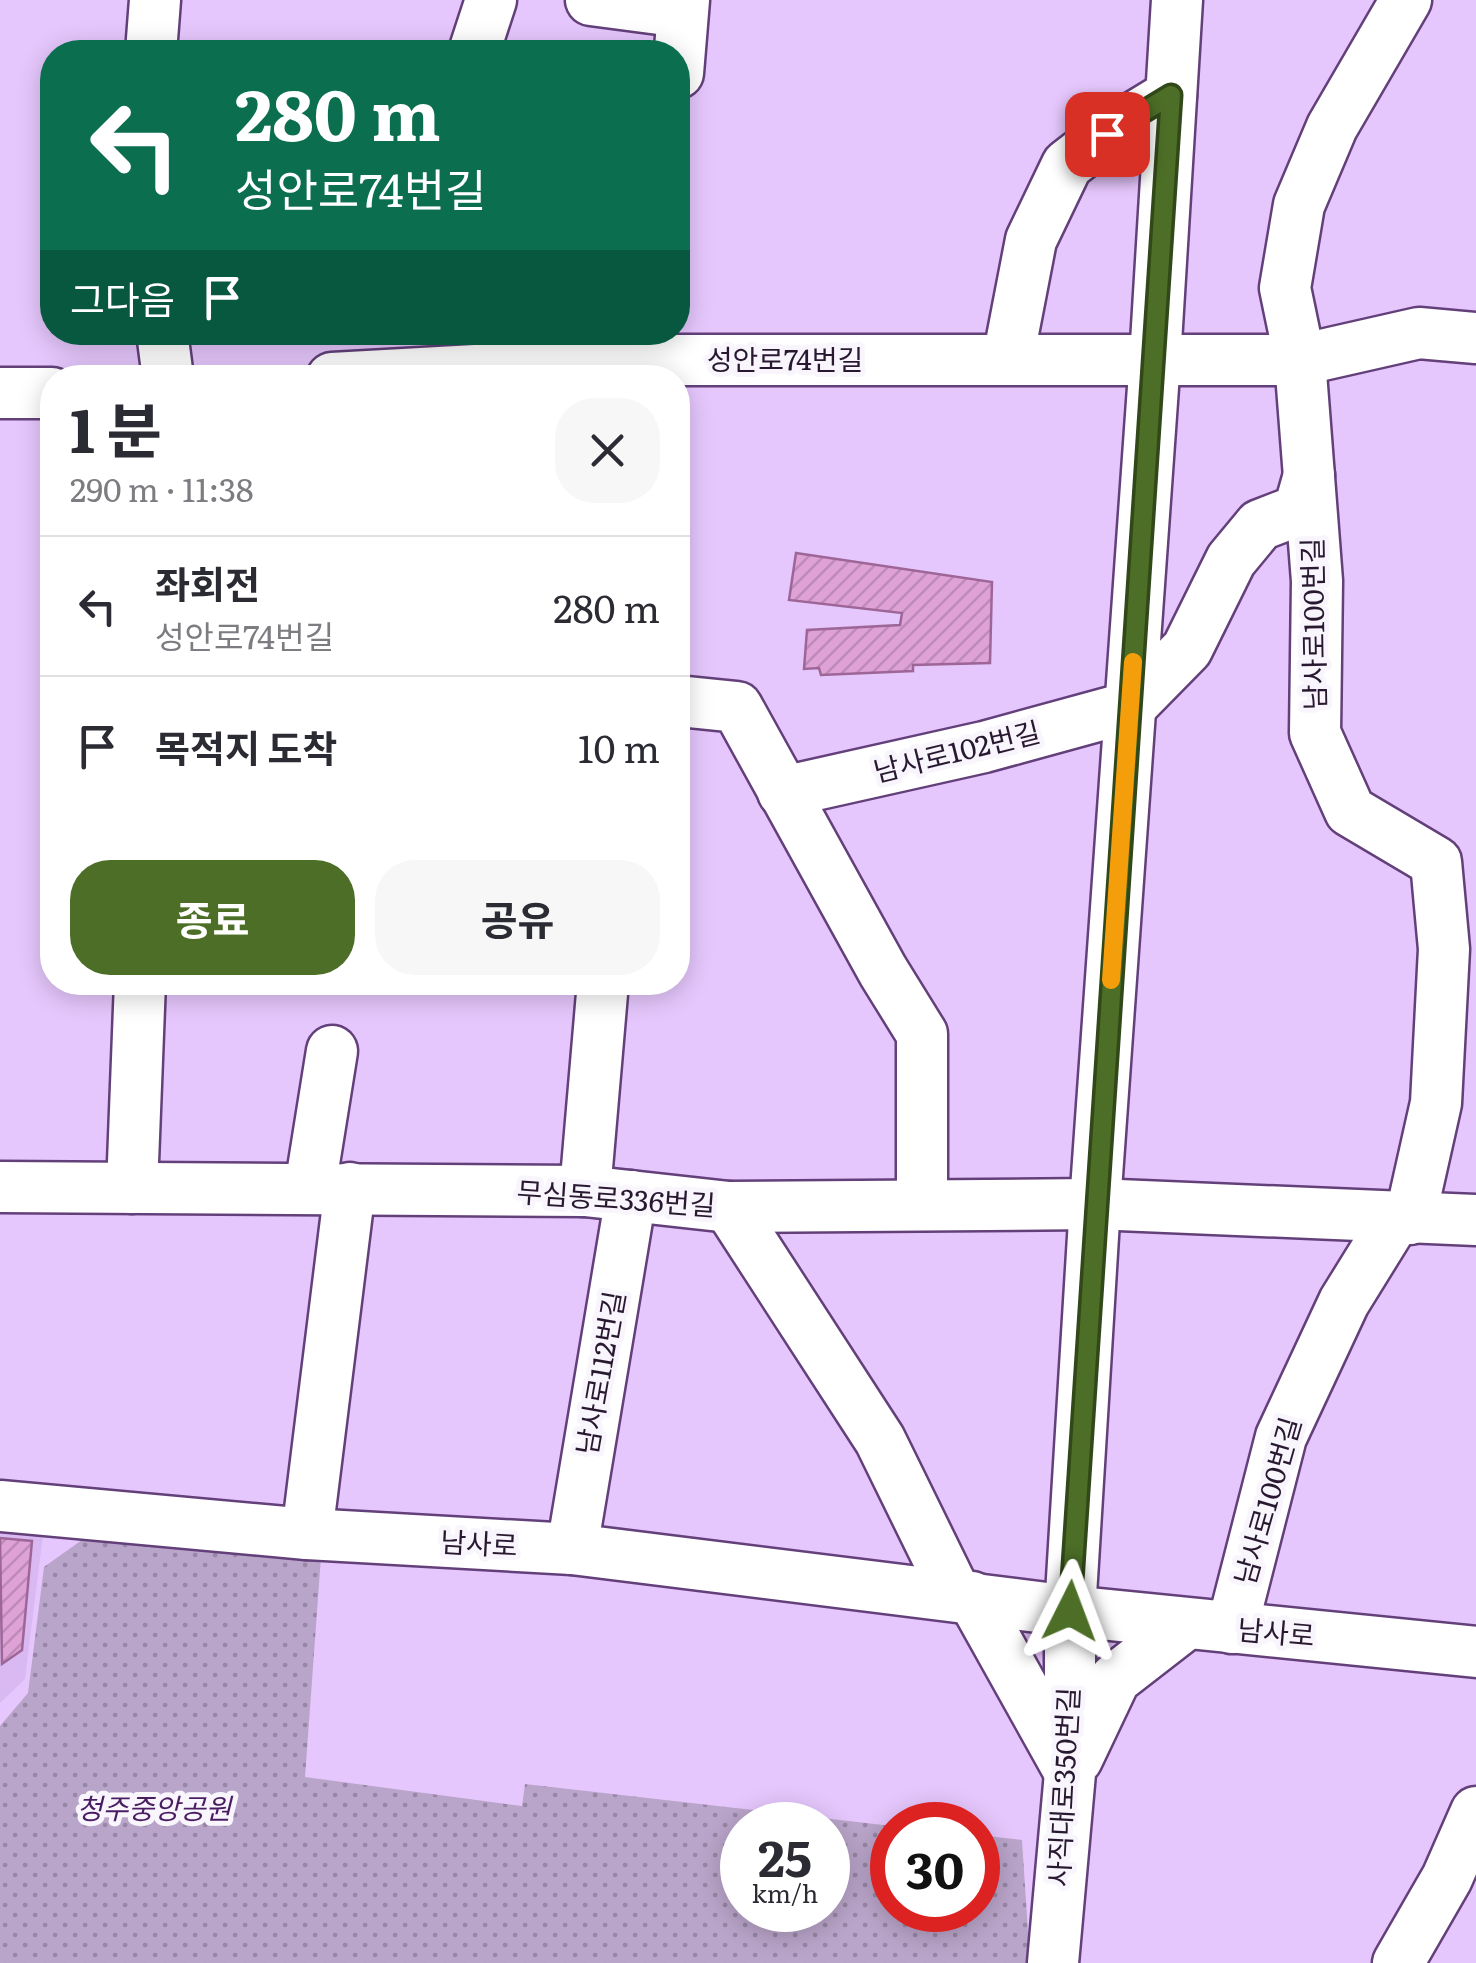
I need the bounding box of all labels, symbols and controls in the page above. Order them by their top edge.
text: 280 m [235,59,441,163]
icon: left [70,80,200,210]
pin [1065,92,1150,177]
icon: arrive [1080,107,1135,162]
text: 성안로74번길 [235,154,486,221]
text: 그다음 [70,269,175,326]
icon: arrive [195,270,250,325]
street label: 성안로74번길 [707,337,863,379]
text: 1 분 [70,382,162,471]
button: close [555,398,660,503]
text: 290 m · 11:38 [70,464,254,512]
street label: 남사로100번길 [1289,537,1335,711]
text: 좌회전 [155,554,260,611]
text: 280 m [553,578,660,635]
icon: left [70,579,125,634]
text: 성안로74번길 [155,611,334,659]
street label: 남사로102번길 [869,709,1044,791]
text: 목적지 도착 [155,718,337,775]
text: 10 m [578,718,660,775]
icon: arrive [70,719,125,774]
button: 종료 [70,860,355,975]
button: 공유 [375,860,660,975]
street label: 무심동로336번길 [515,1169,717,1225]
street label: 남사로112번길 [564,1287,634,1458]
street label: 남사로100번길 [1222,1412,1310,1589]
street label: 남사로 [439,1519,519,1565]
position arrow [1018,1559,1122,1663]
street label: 남사로 [1236,1607,1316,1655]
street label: 사직대로350번길 [1036,1686,1088,1888]
park label: 청주중앙공원 [77,1786,234,1828]
speed limit sign: 30 [870,1802,1000,1932]
text: 25 [758,1818,812,1892]
text: km/h [752,1874,818,1911]

